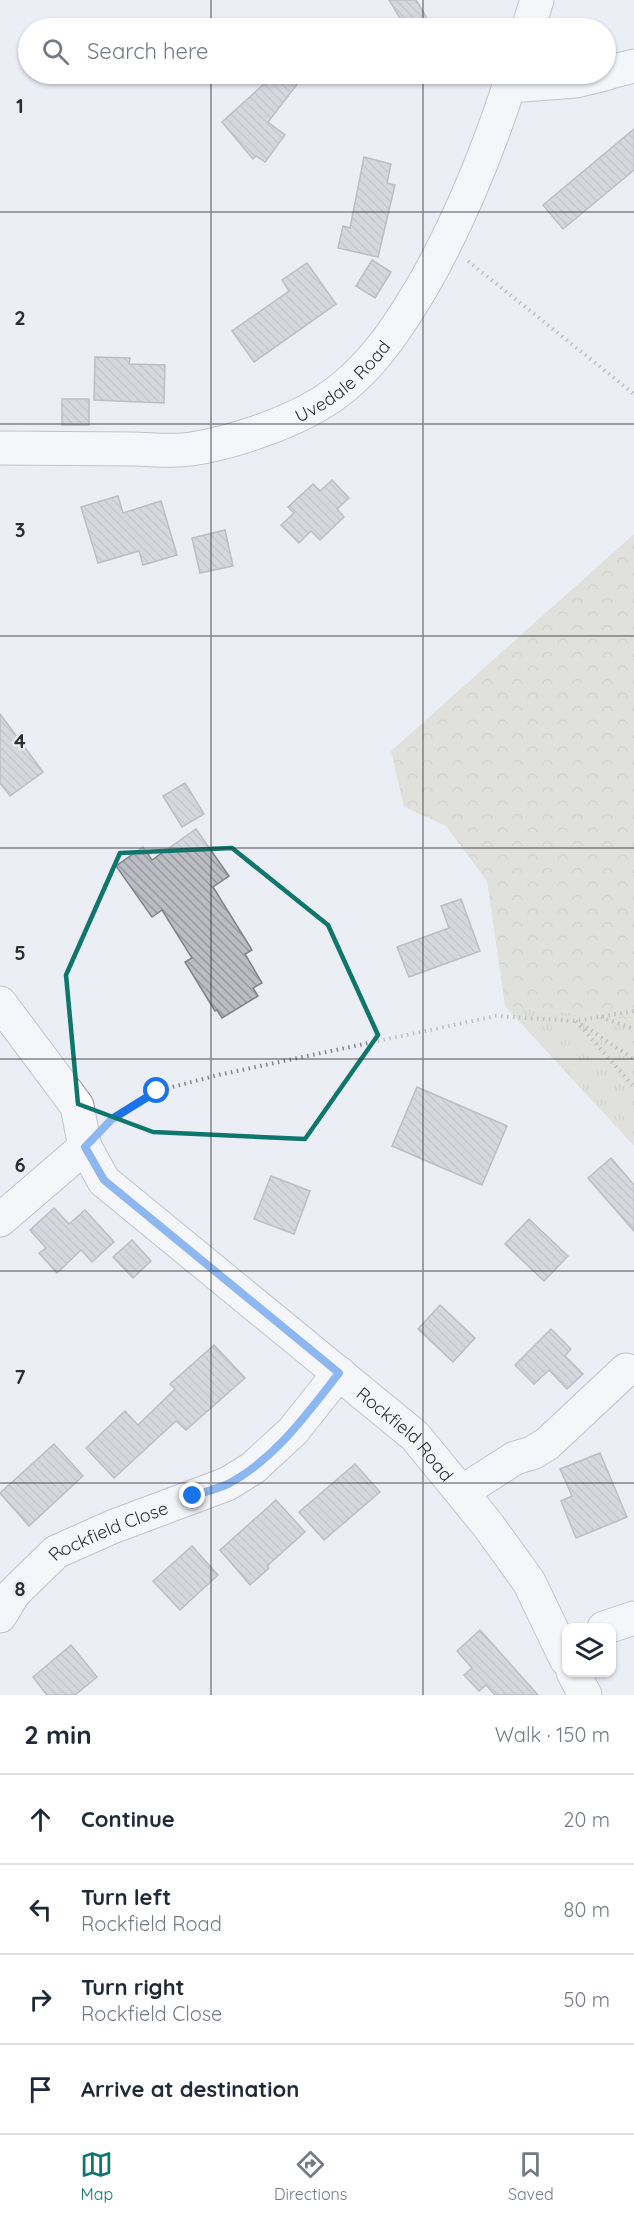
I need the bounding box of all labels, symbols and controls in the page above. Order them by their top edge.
search box [18,18,616,84]
icon: search [39,35,72,68]
text: Search here [87,37,208,65]
text: 1 [16,93,24,118]
text: 2 [14,305,26,330]
street label: Uvedale Road [291,335,395,427]
text: 3 [15,517,25,542]
text: 4 [14,728,26,753]
text: 5 [14,940,26,965]
route start [143,1077,169,1103]
text: 6 [14,1152,26,1177]
text: 7 [15,1364,26,1389]
street label: Rockfield Road [352,1382,459,1486]
route end [179,1482,205,1508]
street label: Rockfield Close [43,1496,171,1565]
text: 8 [15,1576,26,1601]
map controls [562,1623,616,1677]
button: layers [562,1623,616,1677]
text: 2 min [24,1718,92,1751]
text: Walk · 150 m [495,1722,610,1747]
icon: ahead [24,1803,57,1836]
text: Continue [81,1805,175,1833]
text: 20 m [563,1807,610,1832]
text: Turn left [81,1883,171,1911]
icon: left [24,1893,57,1926]
text: 80 m [564,1897,610,1922]
text: Rockfield Road [81,1911,222,1936]
text: Turn right [81,1973,185,2001]
icon: right [24,1983,57,2016]
text: 50 m [564,1987,610,2012]
text: Rockfield Close [81,2001,222,2026]
icon: arrive [24,2073,57,2106]
text: Arrive at destination [81,2075,299,2103]
tab: Map [80,2148,113,2204]
tab: Directions [274,2148,347,2204]
tab: Saved [508,2148,554,2204]

